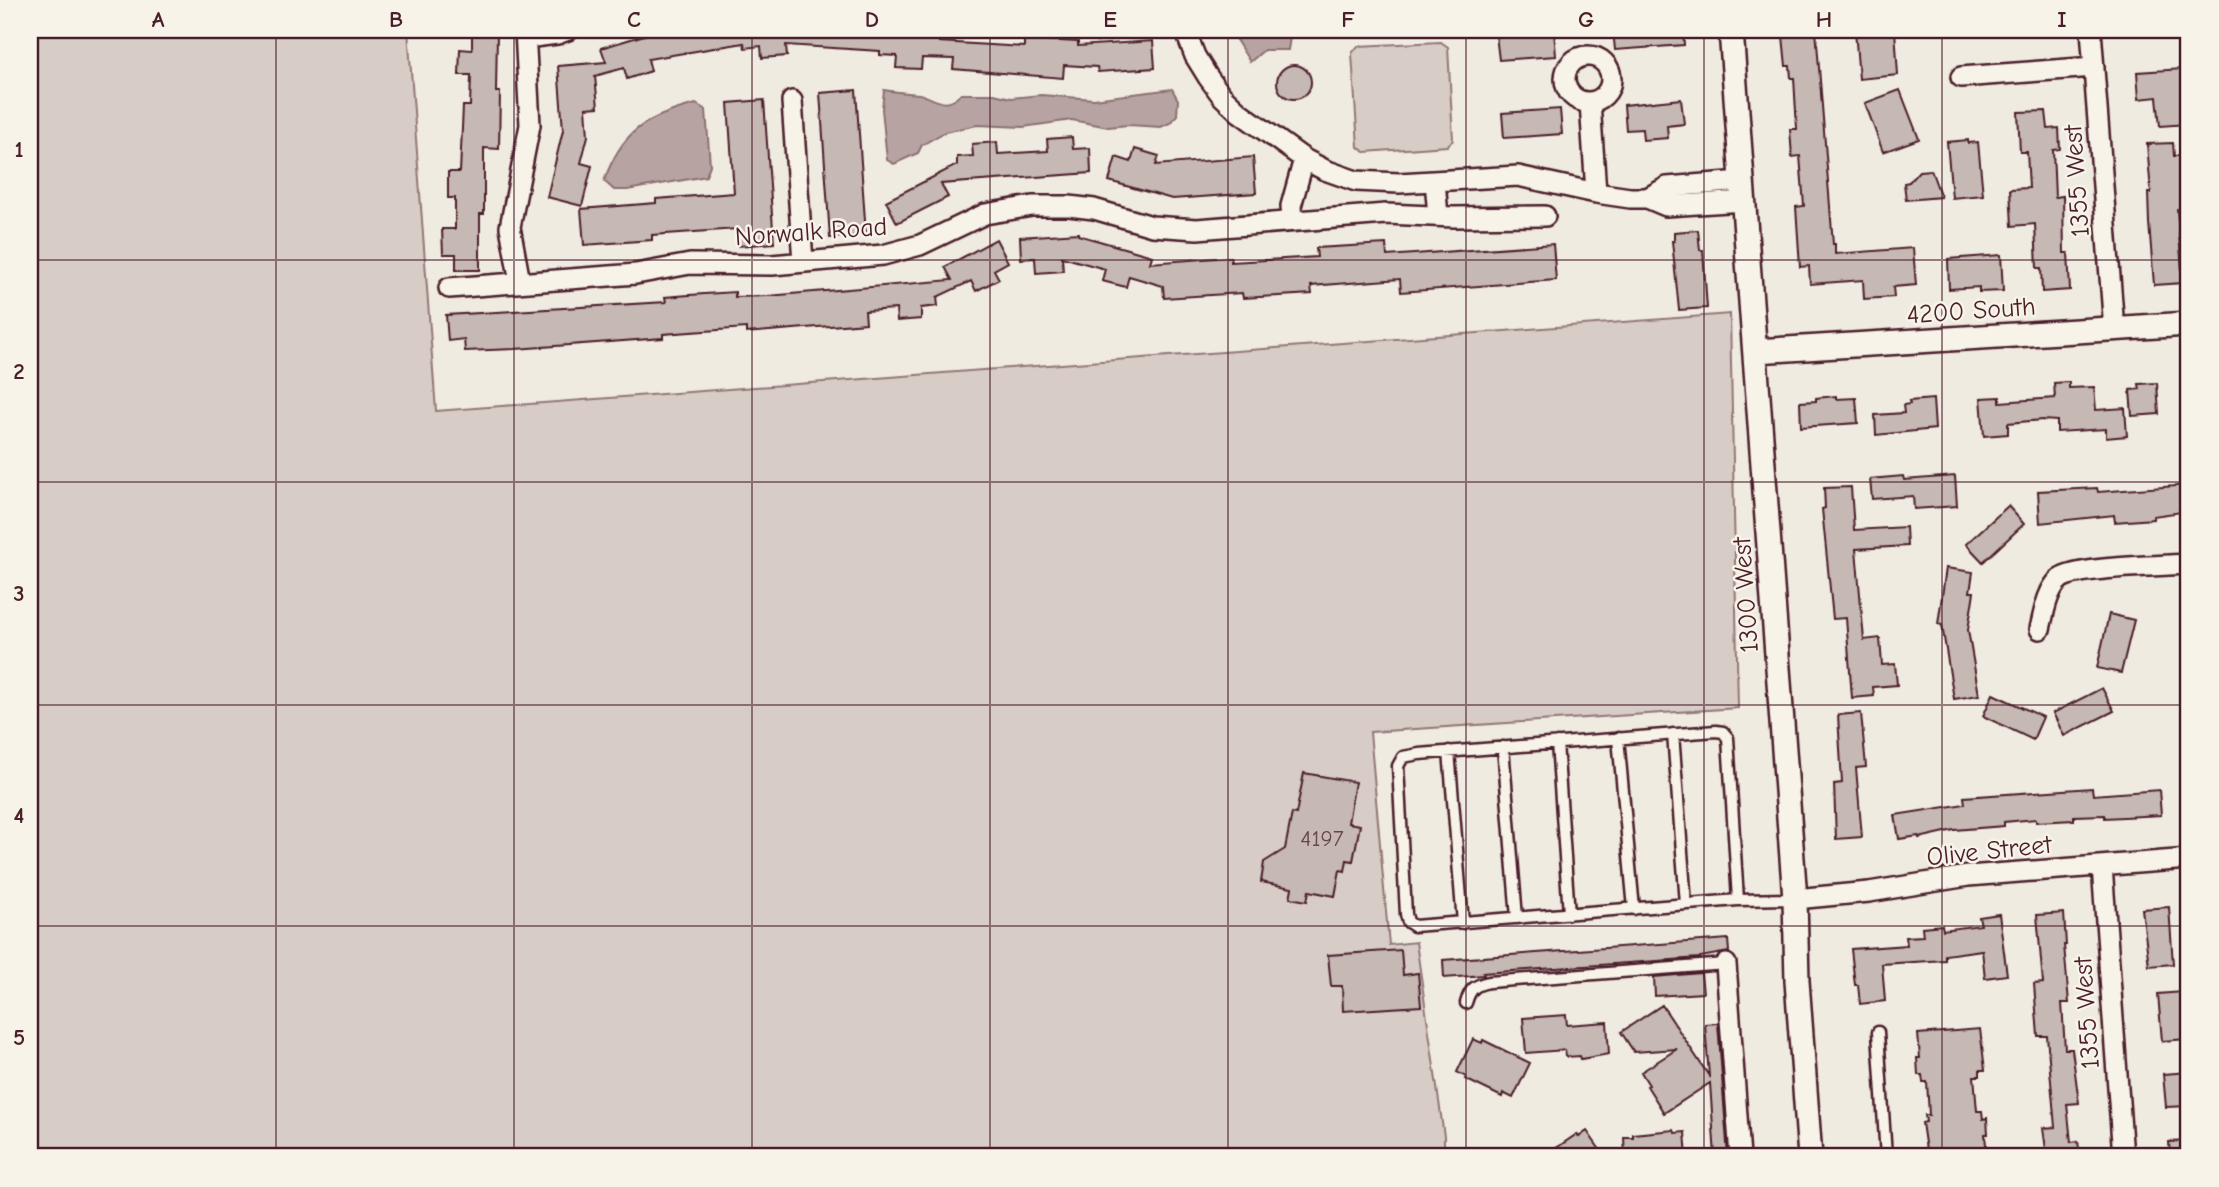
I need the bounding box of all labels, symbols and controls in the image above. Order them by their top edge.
text: A [152,6,165,33]
text: B [389,6,403,33]
text: C [627,6,641,33]
text: D [865,6,879,33]
text: E [1103,6,1117,33]
text: F [1341,6,1355,33]
text: G [1578,6,1594,33]
text: H [1816,6,1832,33]
text: I [2057,6,2067,33]
street label: 1355 West [2058,122,2096,238]
text: 1 [14,136,24,163]
street label: Norwalk Road [734,212,888,252]
street label: 4200 South [1906,292,2037,330]
text: 2 [13,358,25,385]
street label: 1300 West [1727,535,1765,654]
text: 3 [13,580,25,607]
text: 4 [14,802,25,829]
house number: 4197 [1300,825,1344,852]
street label: Olive Street [1925,829,2055,872]
street label: 1355 West [2068,954,2106,1070]
text: 5 [13,1024,25,1051]

